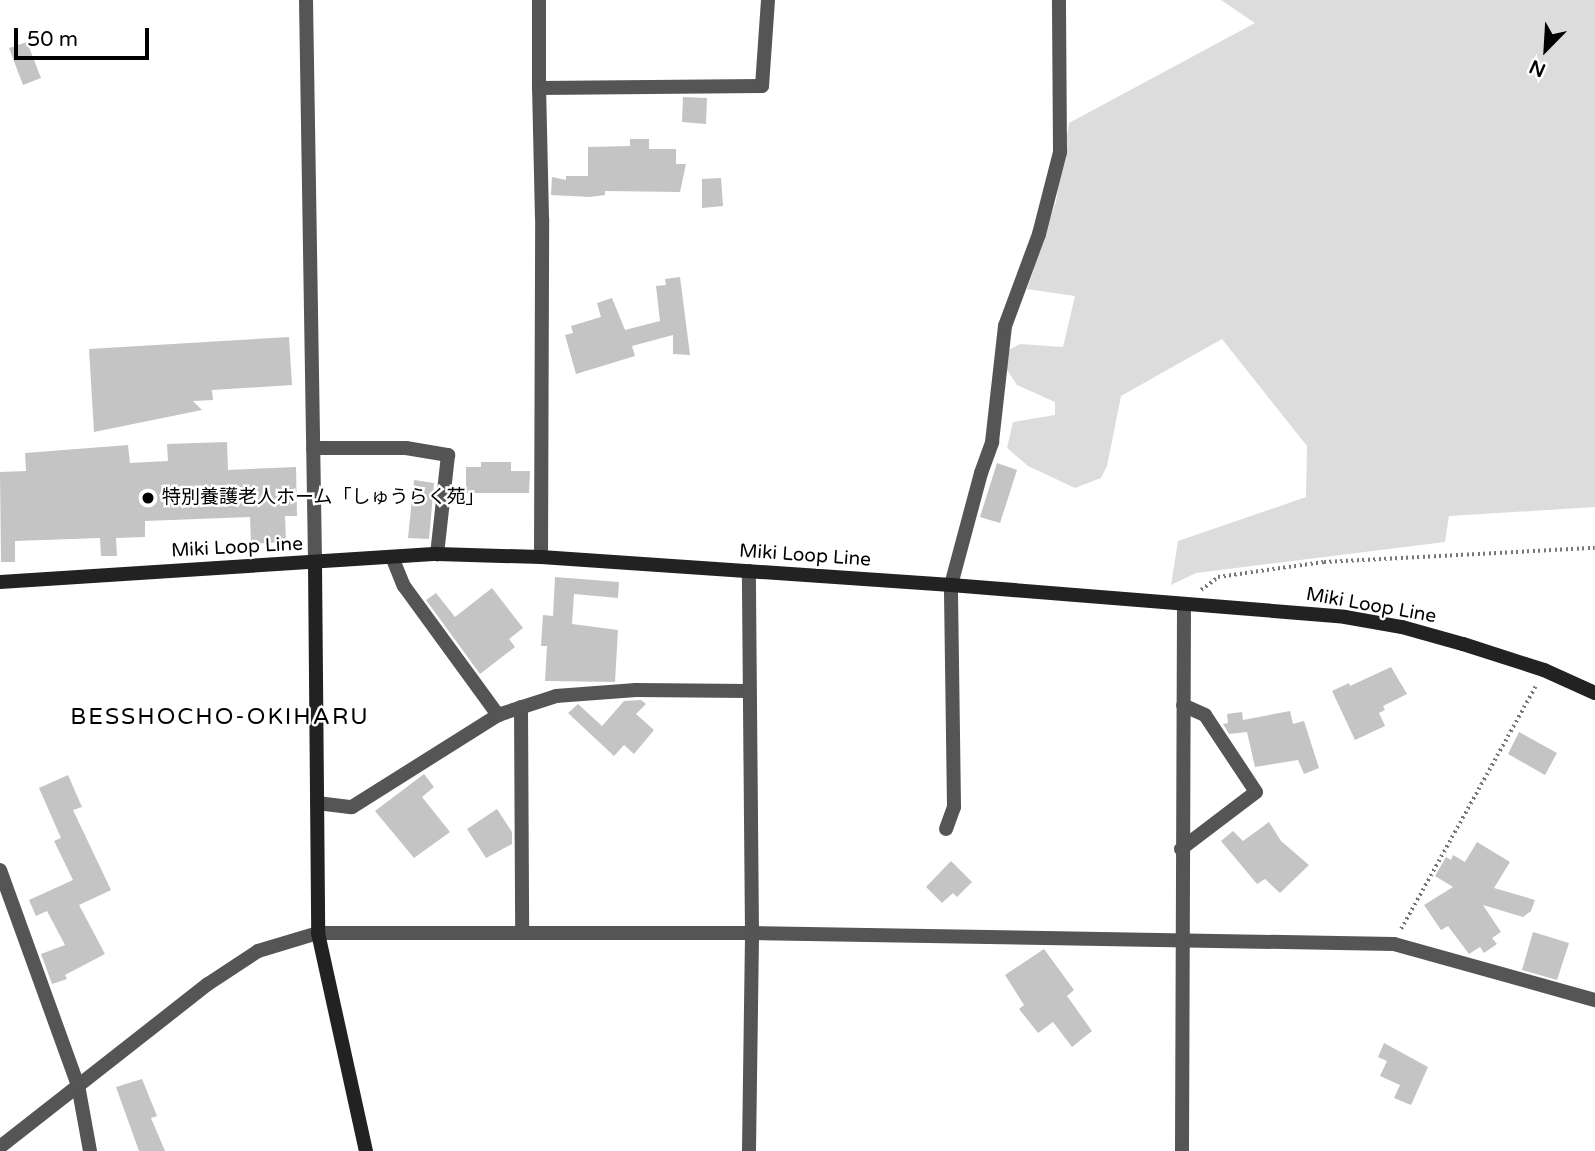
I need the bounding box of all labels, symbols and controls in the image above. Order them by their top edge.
scale bar [18,14,152,58]
north arrow [1511,14,1581,84]
text: 50 m [27,27,78,52]
text: N [1526,55,1549,81]
place label: 特別養護老人ホーム「しゅうらく苑」 [162,487,485,509]
marker: 特別養護老人ホーム「しゅうらく苑」 [140,490,156,506]
street label: Miki Loop Line [171,533,303,563]
street label: Miki Loop Line [738,540,872,572]
street label: Miki Loop Line [1304,583,1438,629]
district label: BESSHOCHO-OKIHARU [72,703,368,731]

